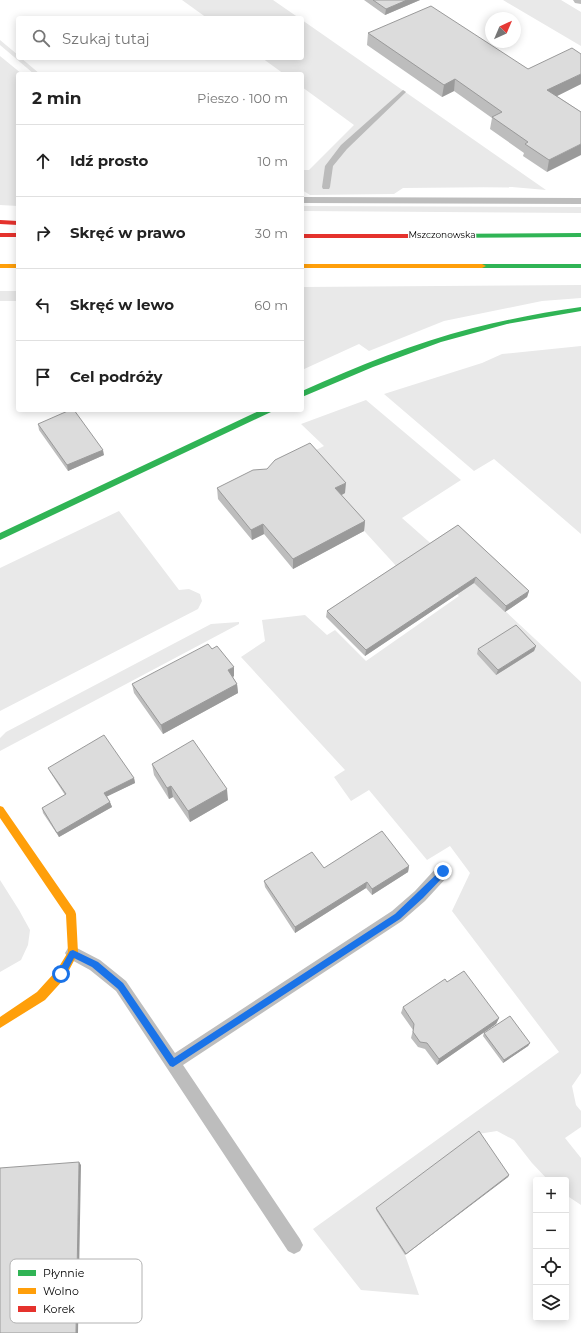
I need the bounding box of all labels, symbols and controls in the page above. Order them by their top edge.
north arrow [485,12,521,48]
search box [16,16,304,60]
icon: search [30,27,52,49]
text: Szukaj tutaj [62,29,150,48]
text: 2 min [32,88,82,108]
text: Pieszo · 100 m [197,90,288,106]
icon: ahead [32,150,54,172]
text: Idź prosto [70,151,148,170]
text: 10 m [258,153,288,169]
icon: right [32,222,54,244]
text: Skręć w prawo [70,223,186,242]
text: 30 m [255,225,288,241]
street label: Mszczonowska [408,229,476,240]
icon: left [32,294,54,316]
text: Skręć w lewo [70,295,174,314]
text: 60 m [254,297,288,313]
icon: arrive [32,366,54,388]
text: Cel podróży [70,367,162,386]
route end [434,862,452,880]
route start [52,965,70,983]
map controls [533,1177,569,1321]
button: + [533,1177,569,1213]
button: − [533,1213,569,1249]
button: locate [533,1249,569,1285]
legend [10,1259,142,1323]
text: Płynnie [43,1266,85,1280]
text: Wolno [43,1284,79,1298]
button: layers [533,1285,569,1321]
text: Korek [43,1302,75,1316]

